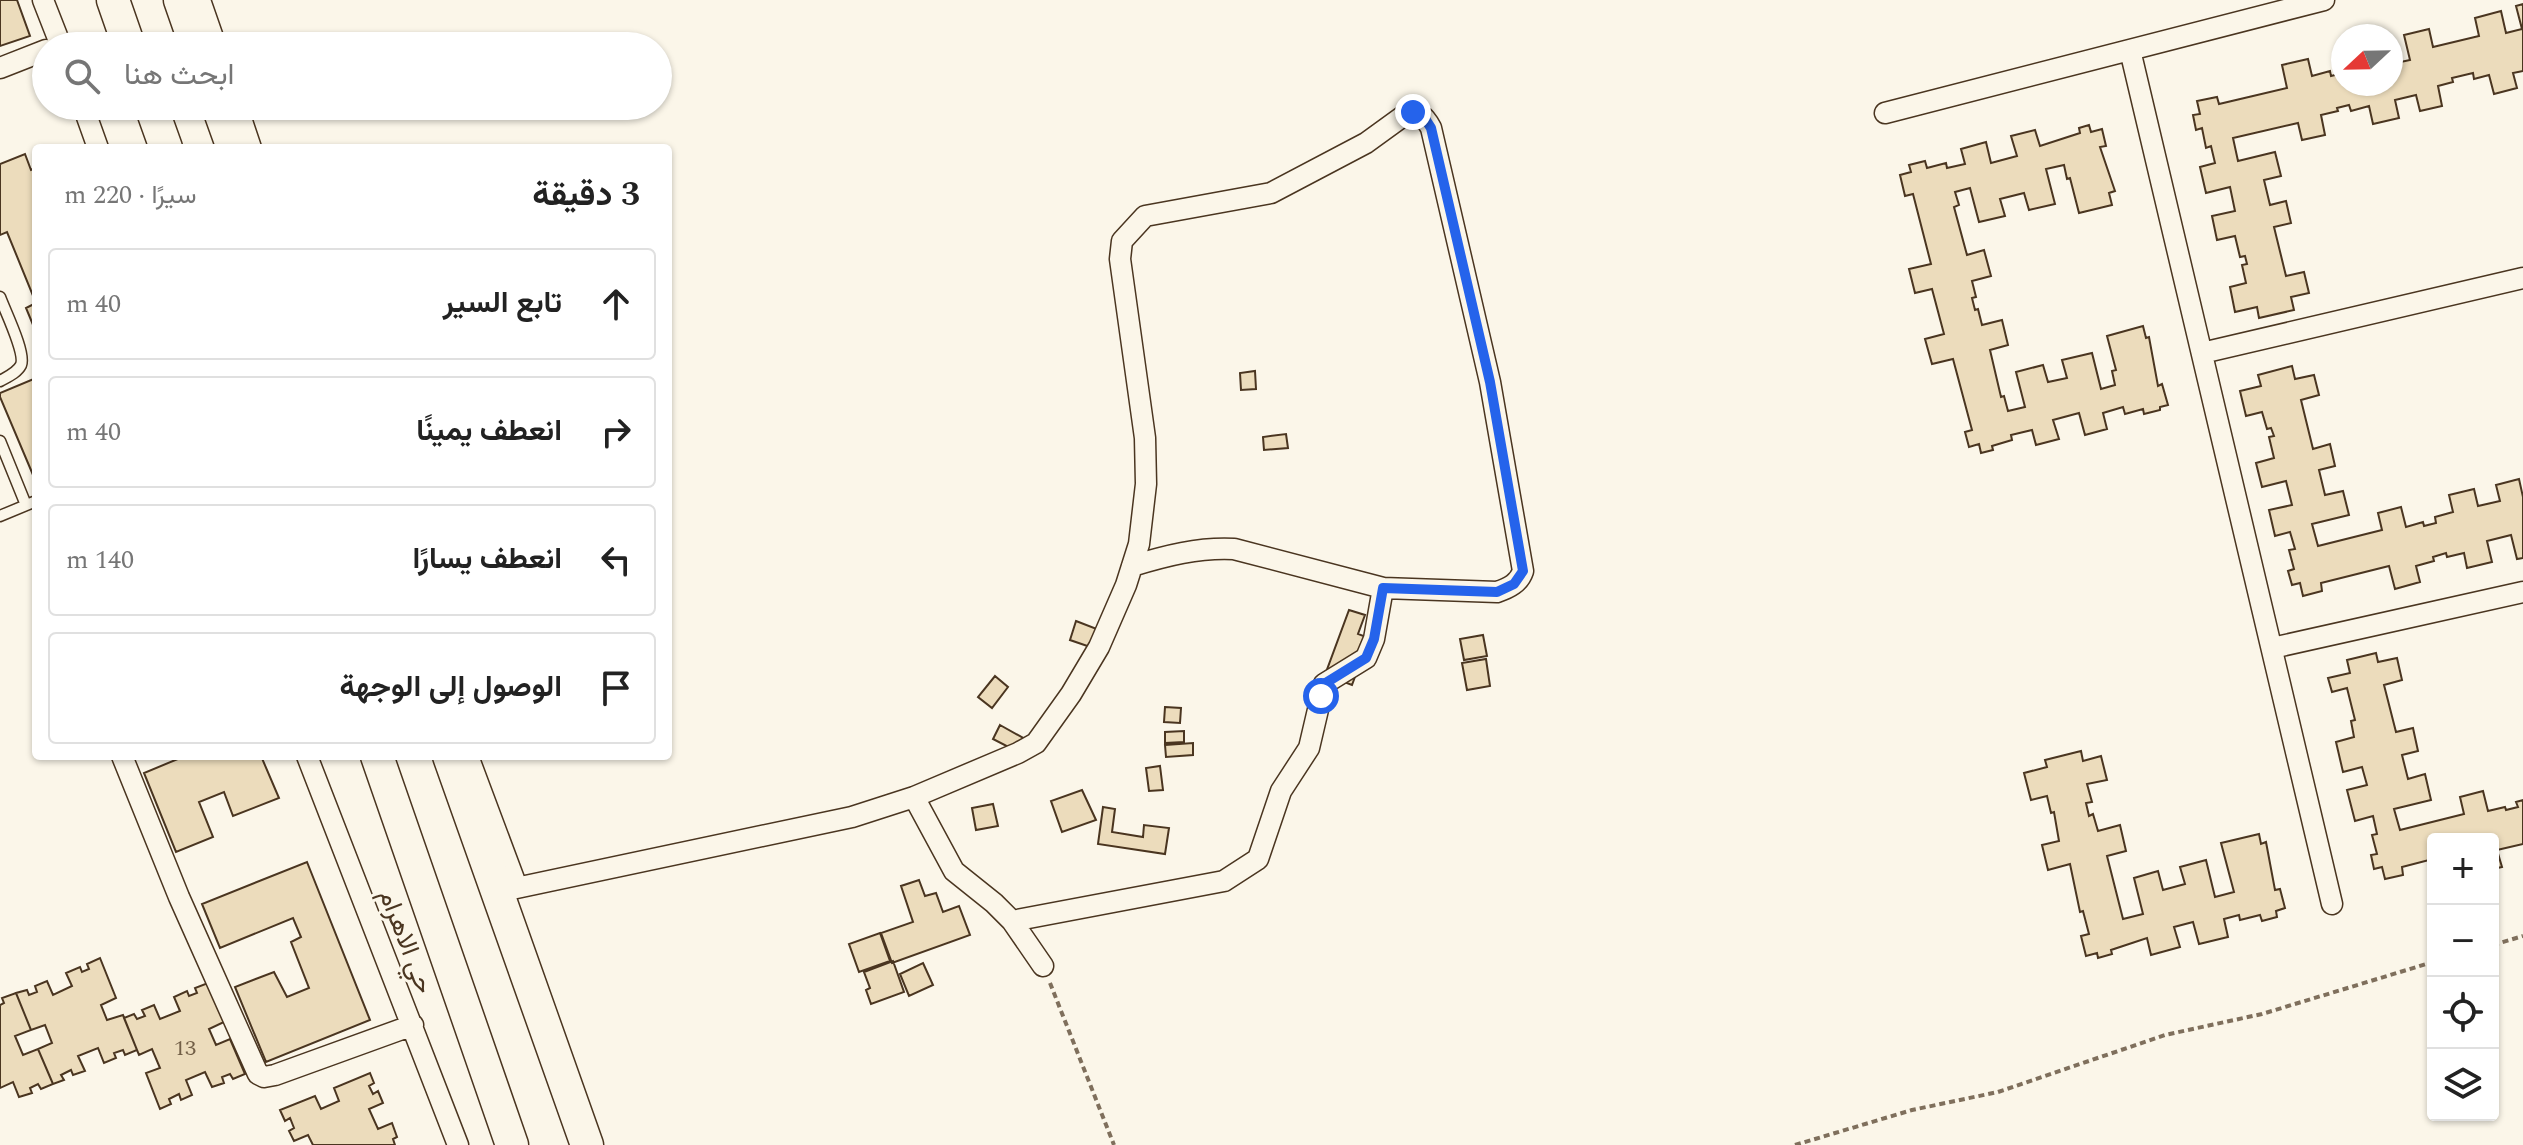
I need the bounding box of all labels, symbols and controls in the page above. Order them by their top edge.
north arrow [2331,24,2403,96]
search box [32,32,672,120]
text: ابحث هنا [124,52,234,98]
icon: search [60,54,104,98]
route end [1395,94,1431,130]
text: 3 دقيقة [532,169,640,221]
text: سيرًا · 220 m [64,175,197,215]
text: تابع السير [443,280,562,326]
icon: ahead [594,282,638,326]
text: 40 m [66,284,121,324]
text: انعطف يمينًا [416,408,562,454]
icon: right [594,410,638,454]
text: 40 m [66,412,121,452]
text: انعطف يسارًا [413,536,562,582]
icon: left [594,538,638,582]
text: 140 m [66,540,134,580]
text: الوصول إلى الوجهة [340,664,562,710]
icon: arrive [594,666,638,710]
route start [1303,678,1339,714]
map controls [2427,833,2499,1121]
button: + [2427,833,2499,905]
street label: حي الاهرام [368,883,444,1000]
button: − [2427,905,2499,977]
button: locate [2427,977,2499,1049]
house number: 13 [174,1032,196,1065]
button: layers [2427,1049,2499,1121]

